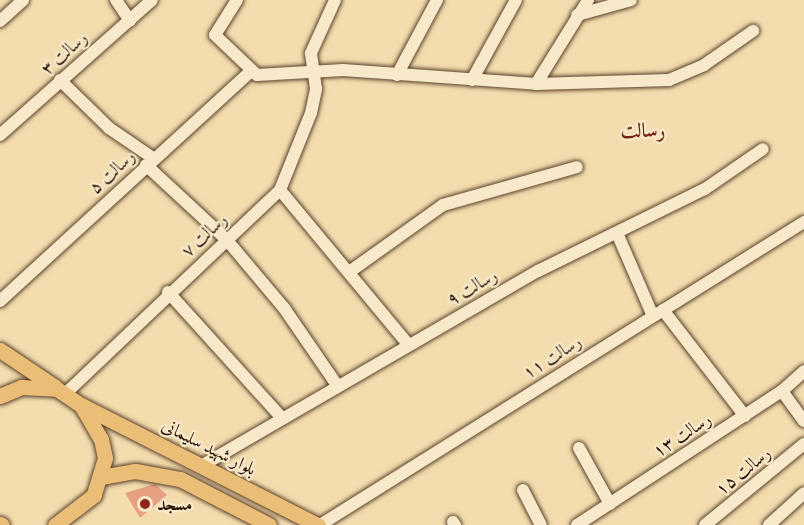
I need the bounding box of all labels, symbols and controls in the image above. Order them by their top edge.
street label: رسالت ۳ [36,27,92,79]
district label: رسالت [620,118,666,142]
street label: رسالت ۵ [85,145,139,199]
street label: رسالت ۷ [176,209,232,261]
street label: رسالت ۹ [443,264,501,310]
street label: رسالت ۱۱ [519,331,585,383]
street label: رسالت ۱۳ [649,408,715,462]
street label: بلوار شهید سلیمانی [158,414,260,480]
street label: رسالت ۱۵ [711,442,775,500]
place label: مسجد [157,493,192,515]
marker: مسجد [138,497,152,511]

